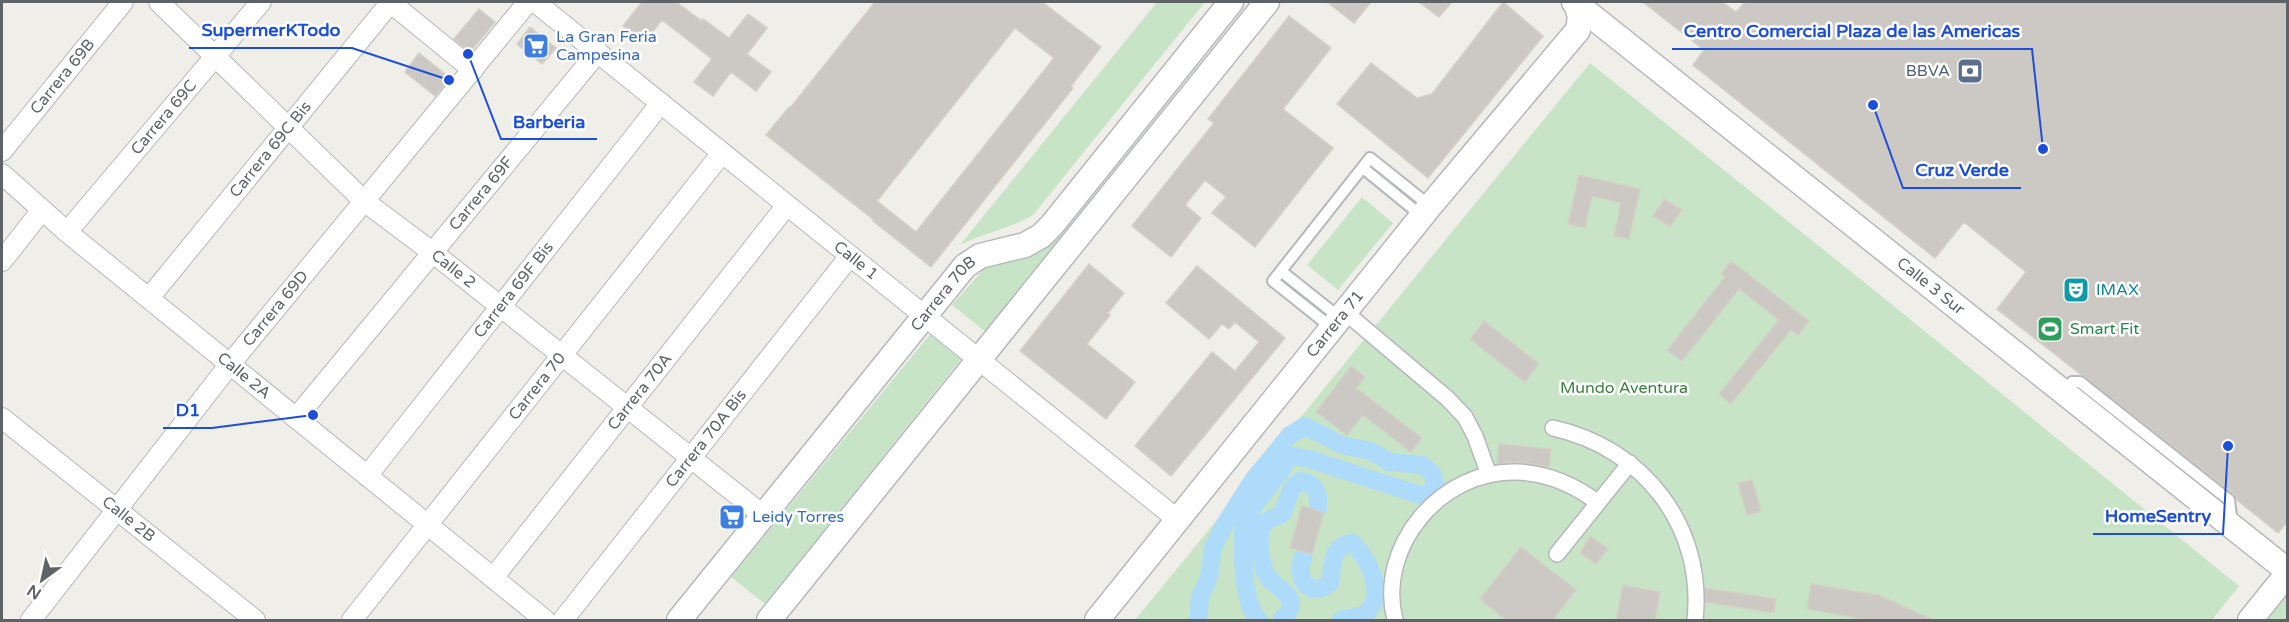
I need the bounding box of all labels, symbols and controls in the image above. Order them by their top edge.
callout: SupermerKTodo [189,12,352,48]
callout: Centro Comercial Plaza de las Americas [1672,13,2032,49]
text: SupermerKTodo [201,19,341,41]
text: Centro Comercial Plaza de las Americas [1684,20,2021,42]
place label: La Gran Feria Campesina [556,27,657,65]
supermarket icon: La Gran Feria Campesina [521,31,551,61]
street label: Carrera 69B [26,35,99,118]
bank icon: BBVA [1955,56,1985,86]
place label: BBVA [1906,61,1950,81]
street label: Carrera 69C [126,76,201,159]
street label: Carrera 69C Bis [225,97,316,202]
callout: Barberia [501,103,597,139]
text: Barberia [513,111,585,133]
street label: Carrera 69F [445,152,518,235]
callout: Cruz Verde [1903,152,2021,188]
text: Cruz Verde [1915,159,2009,181]
street label: Calle 1 [830,237,882,284]
street label: Carrera 69F Bis [470,238,558,342]
street label: Calle 2 [427,245,480,293]
street label: Carrera 70B [906,252,980,335]
street label: Calle 3 Sur [1893,253,1969,320]
street label: Carrera 69D [238,266,313,351]
theatre icon: IMAX [2061,275,2091,305]
place label: IMAX [2096,280,2139,300]
street label: Carrera 71 [1302,286,1368,362]
sports icon: Smart Fit [2035,314,2065,344]
place label: Smart Fit [2070,319,2139,339]
street label: Calle 2A [213,348,275,403]
street label: Carrera 70 [504,349,570,424]
street label: Carrera 70A [603,349,676,434]
park label: Mundo Aventura [1560,378,1688,398]
street label: Carrera 70A Bis [661,386,751,492]
callout: D1 [163,392,212,428]
text: D1 [176,399,200,421]
street label: Calle 2B [98,492,159,546]
callout: HomeSentry [2093,498,2223,534]
supermarket icon: Leidy Torres [717,502,747,532]
text: HomeSentry [2105,505,2211,527]
place label: Leidy Torres [752,507,844,527]
north arrow [12,550,72,610]
text: N [24,580,45,604]

